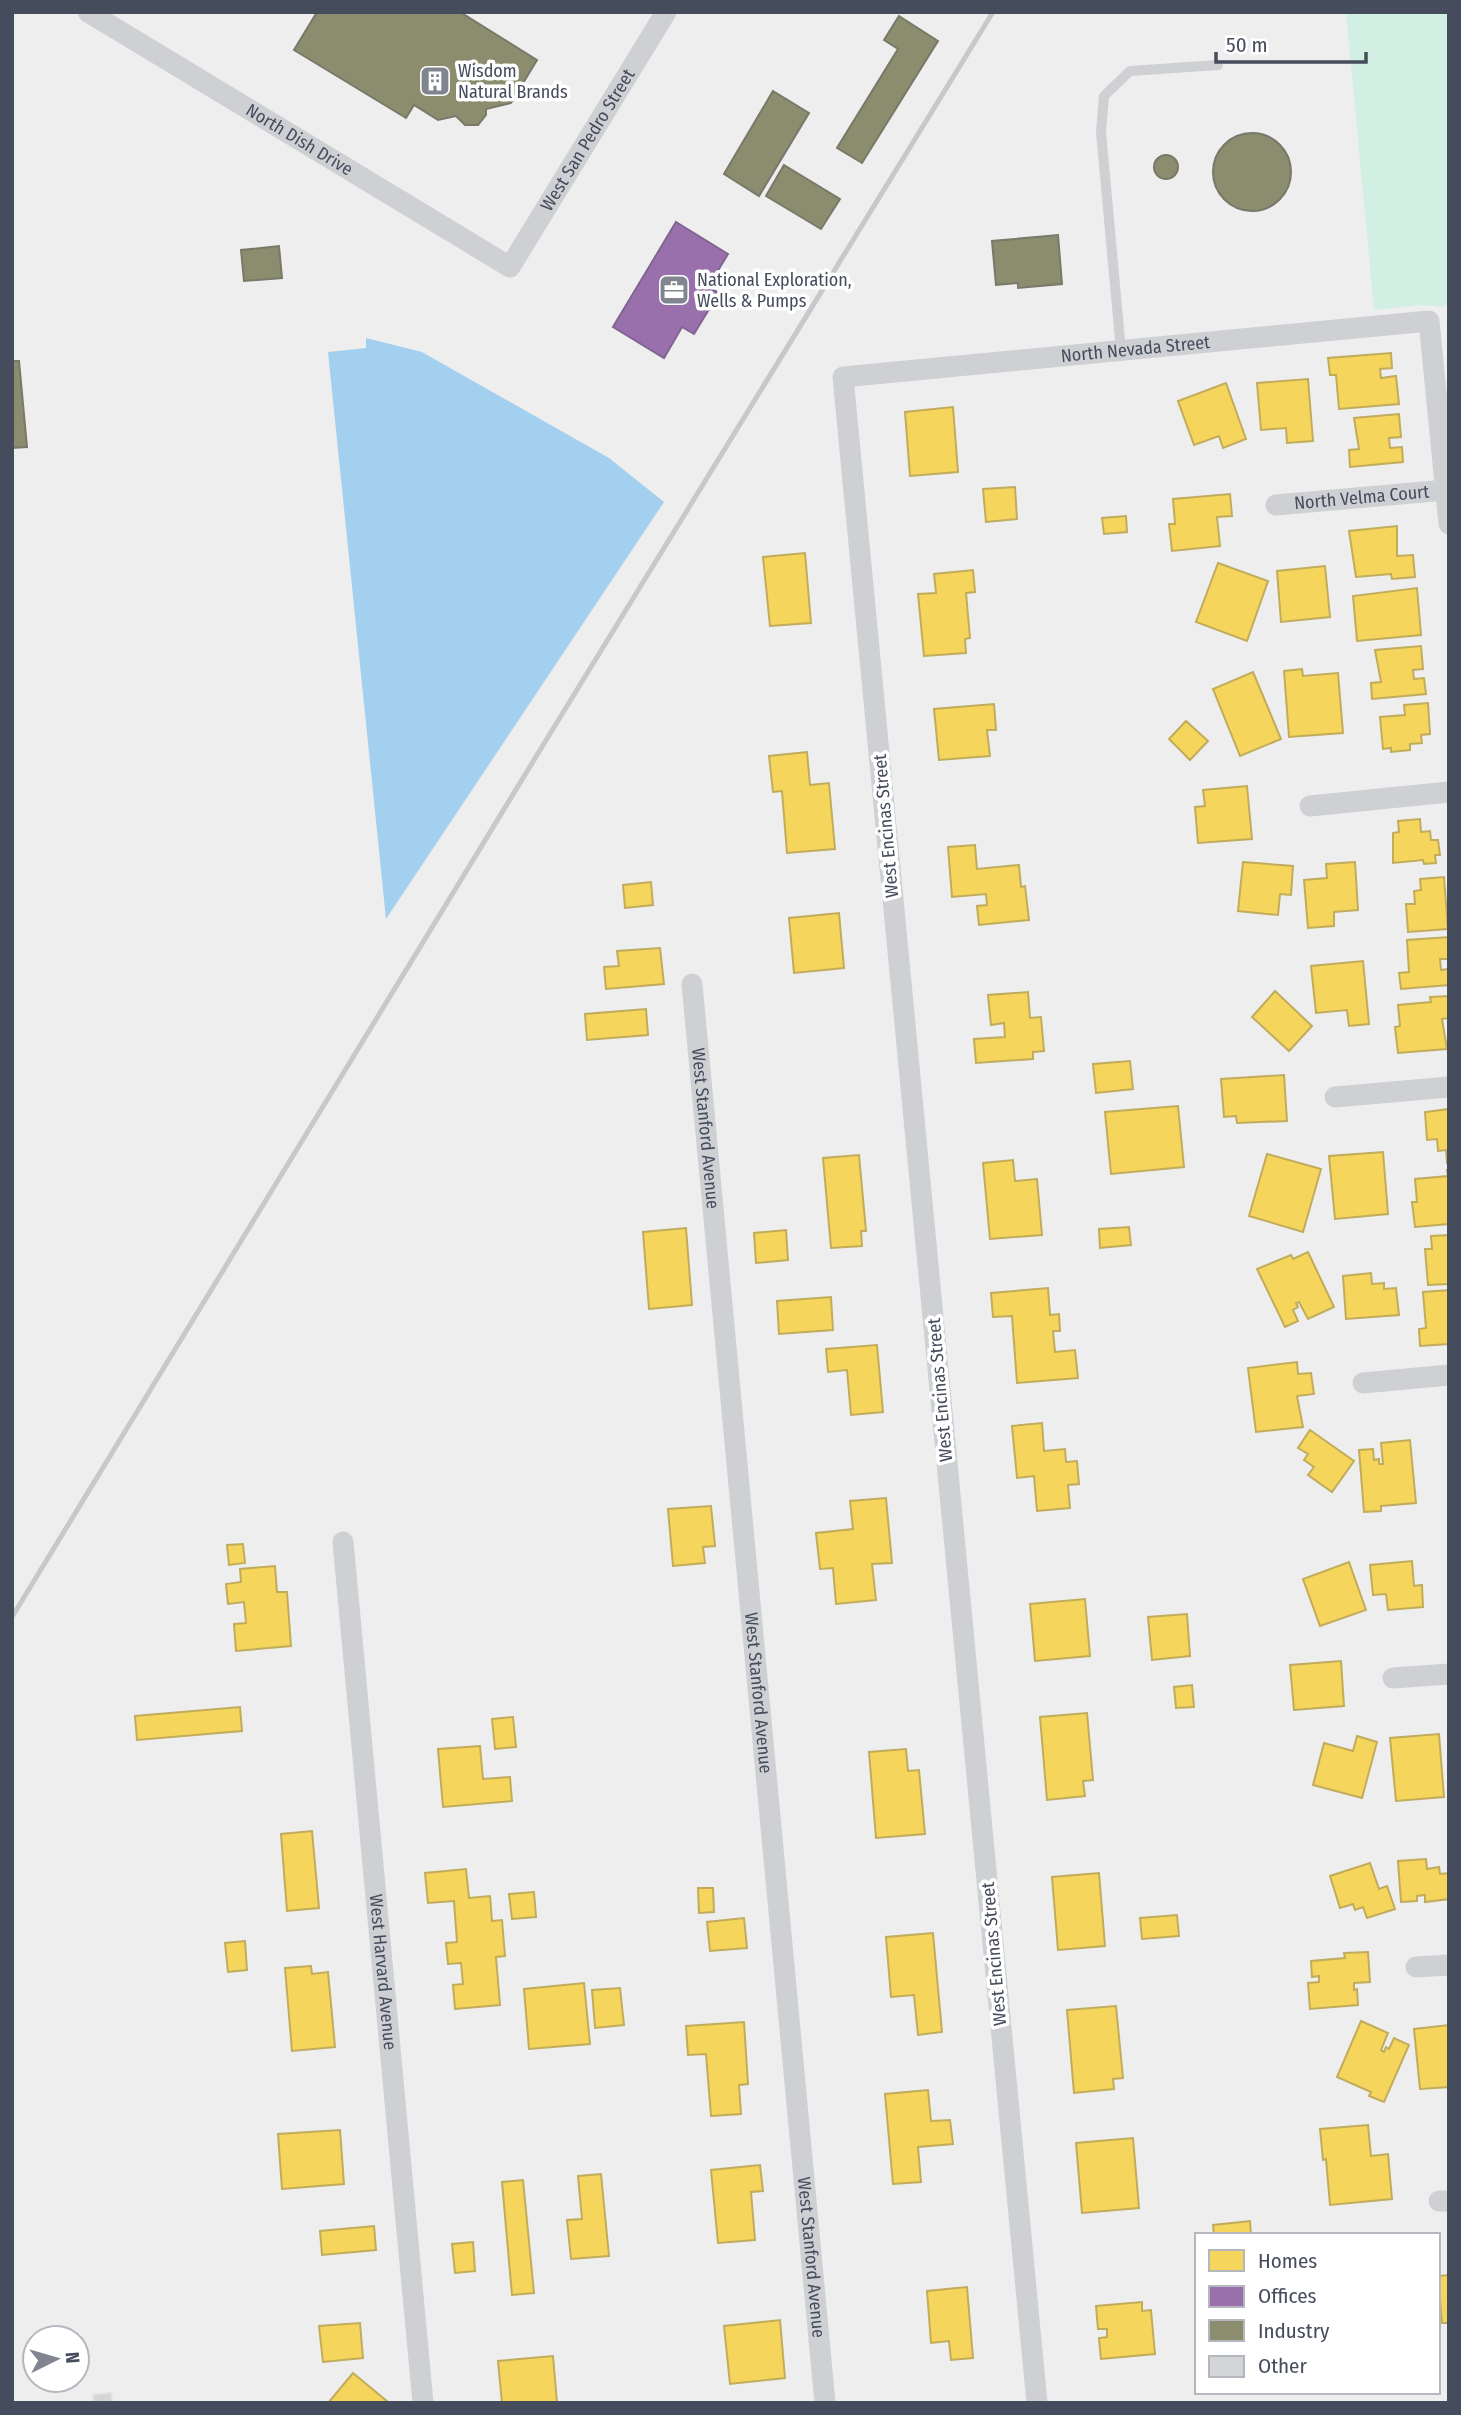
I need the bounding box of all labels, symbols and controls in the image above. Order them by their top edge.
scale bar [1216,21,1366,65]
text: 50 m [1226,32,1268,58]
place label: Wisdom Natural Brands [458,60,568,103]
building icon: Wisdom Natural Brands [418,64,452,98]
street label: West San Pedro Street [536,65,640,215]
street label: North Dish Drive [242,99,357,180]
place label: National Exploration, Wells & Pumps [697,269,851,312]
office icon: National Exploration, Wells & Pumps [657,273,691,307]
street label: North Nevada Street [1060,331,1211,367]
street label: North Velma Court [1293,481,1430,514]
street label: West Encinas Street [869,753,903,899]
street label: West Stanford Avenue [687,1047,724,1210]
street label: West Encinas Street [923,1317,957,1463]
street label: West Stanford Avenue [740,1611,777,1775]
street label: West Encinas Street [977,1881,1011,2027]
street label: West Harvard Avenue [365,1893,401,2051]
street label: West Stanford Avenue [793,2176,830,2339]
legend [1195,2233,1440,2394]
text: Homes [1258,2248,1317,2274]
text: Offices [1258,2283,1317,2309]
text: Industry [1258,2318,1330,2344]
north arrow [21,2324,91,2394]
text: N [60,2351,84,2364]
text: Other [1258,2353,1307,2379]

